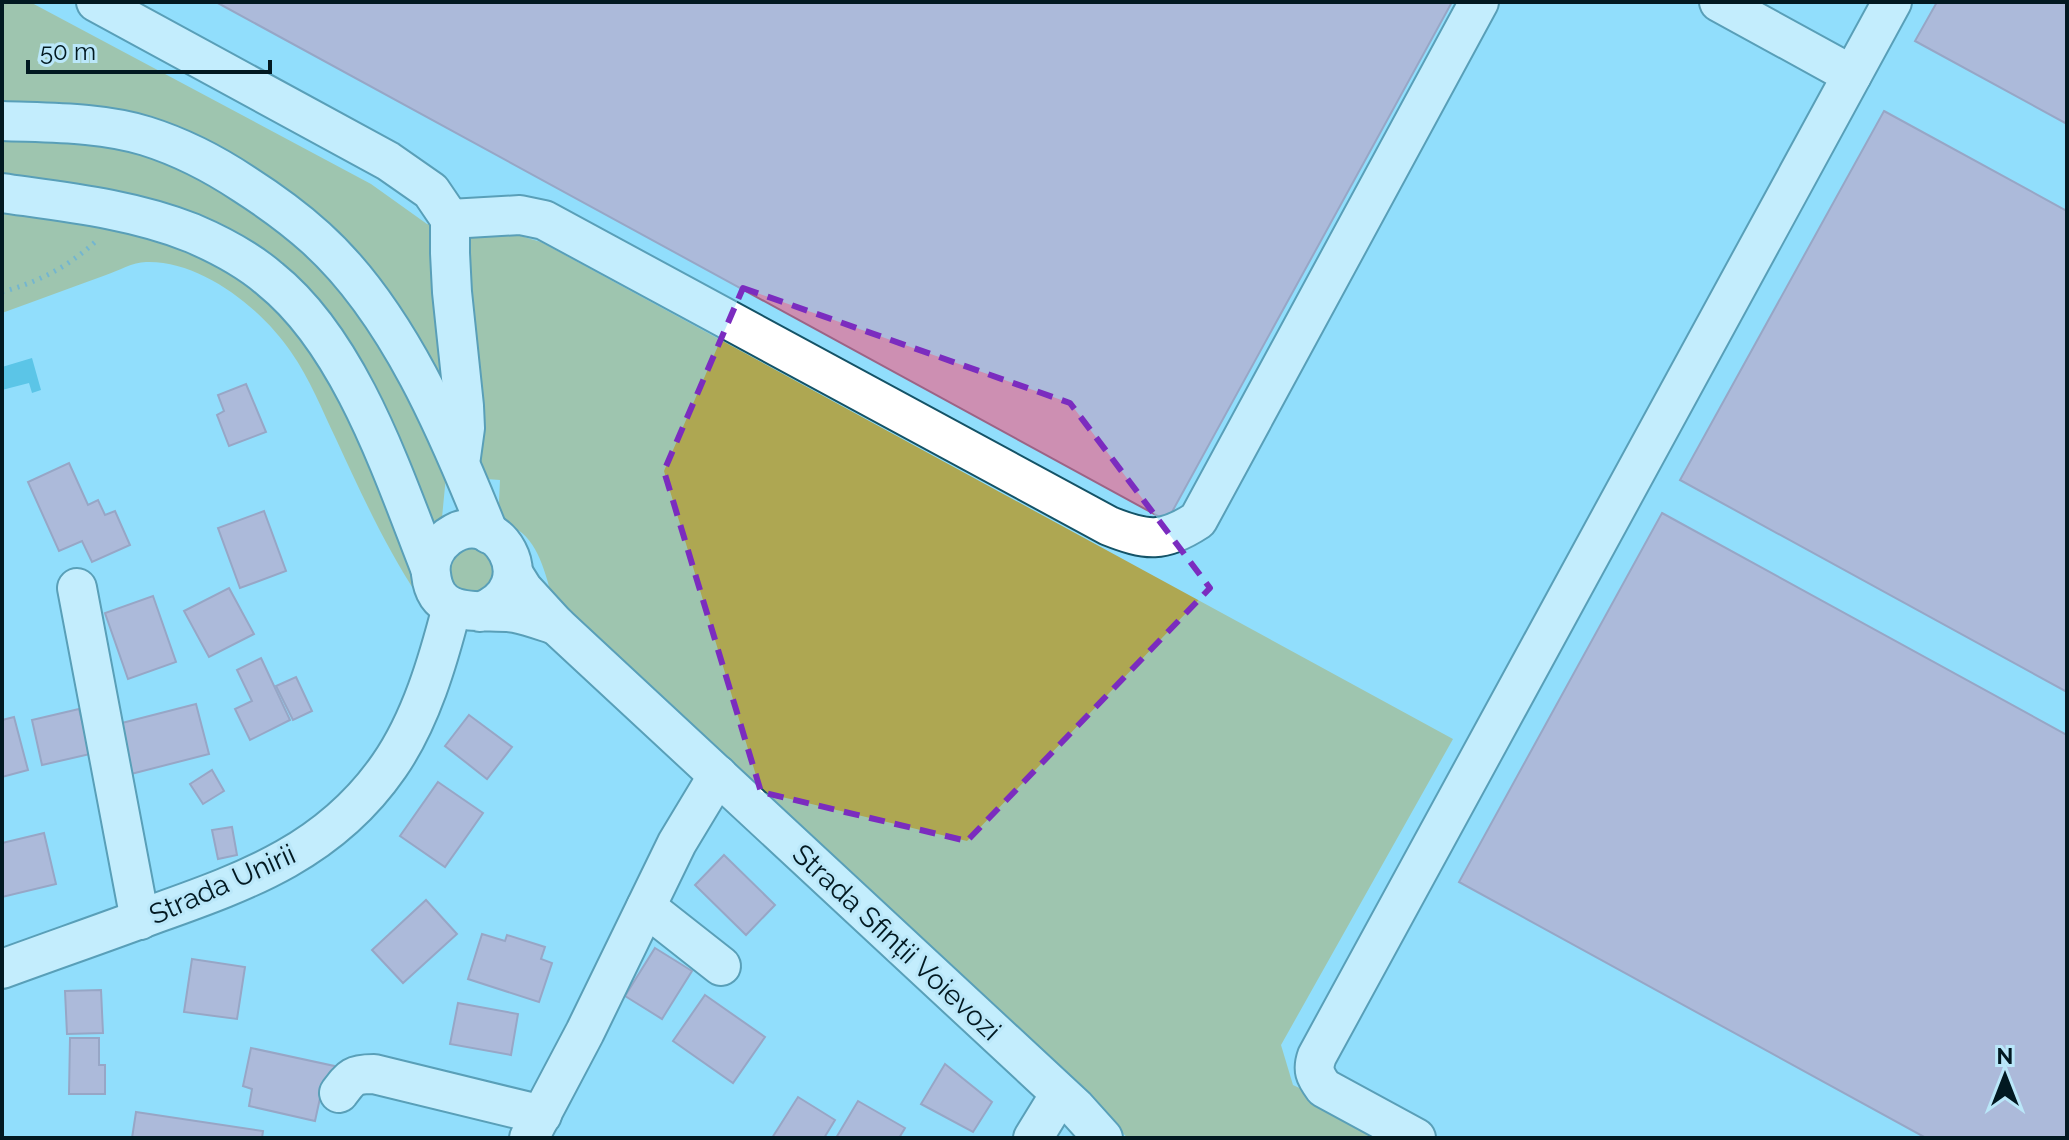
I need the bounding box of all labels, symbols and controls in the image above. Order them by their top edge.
scale bar [28,24,270,74]
text: 50 m [40,37,96,66]
street label: Strada Sfinții Voievozi [786,837,1008,1047]
street label: Strada Unirii [144,838,300,931]
north arrow [1965,1036,2045,1116]
text: N [1997,1043,2013,1069]

